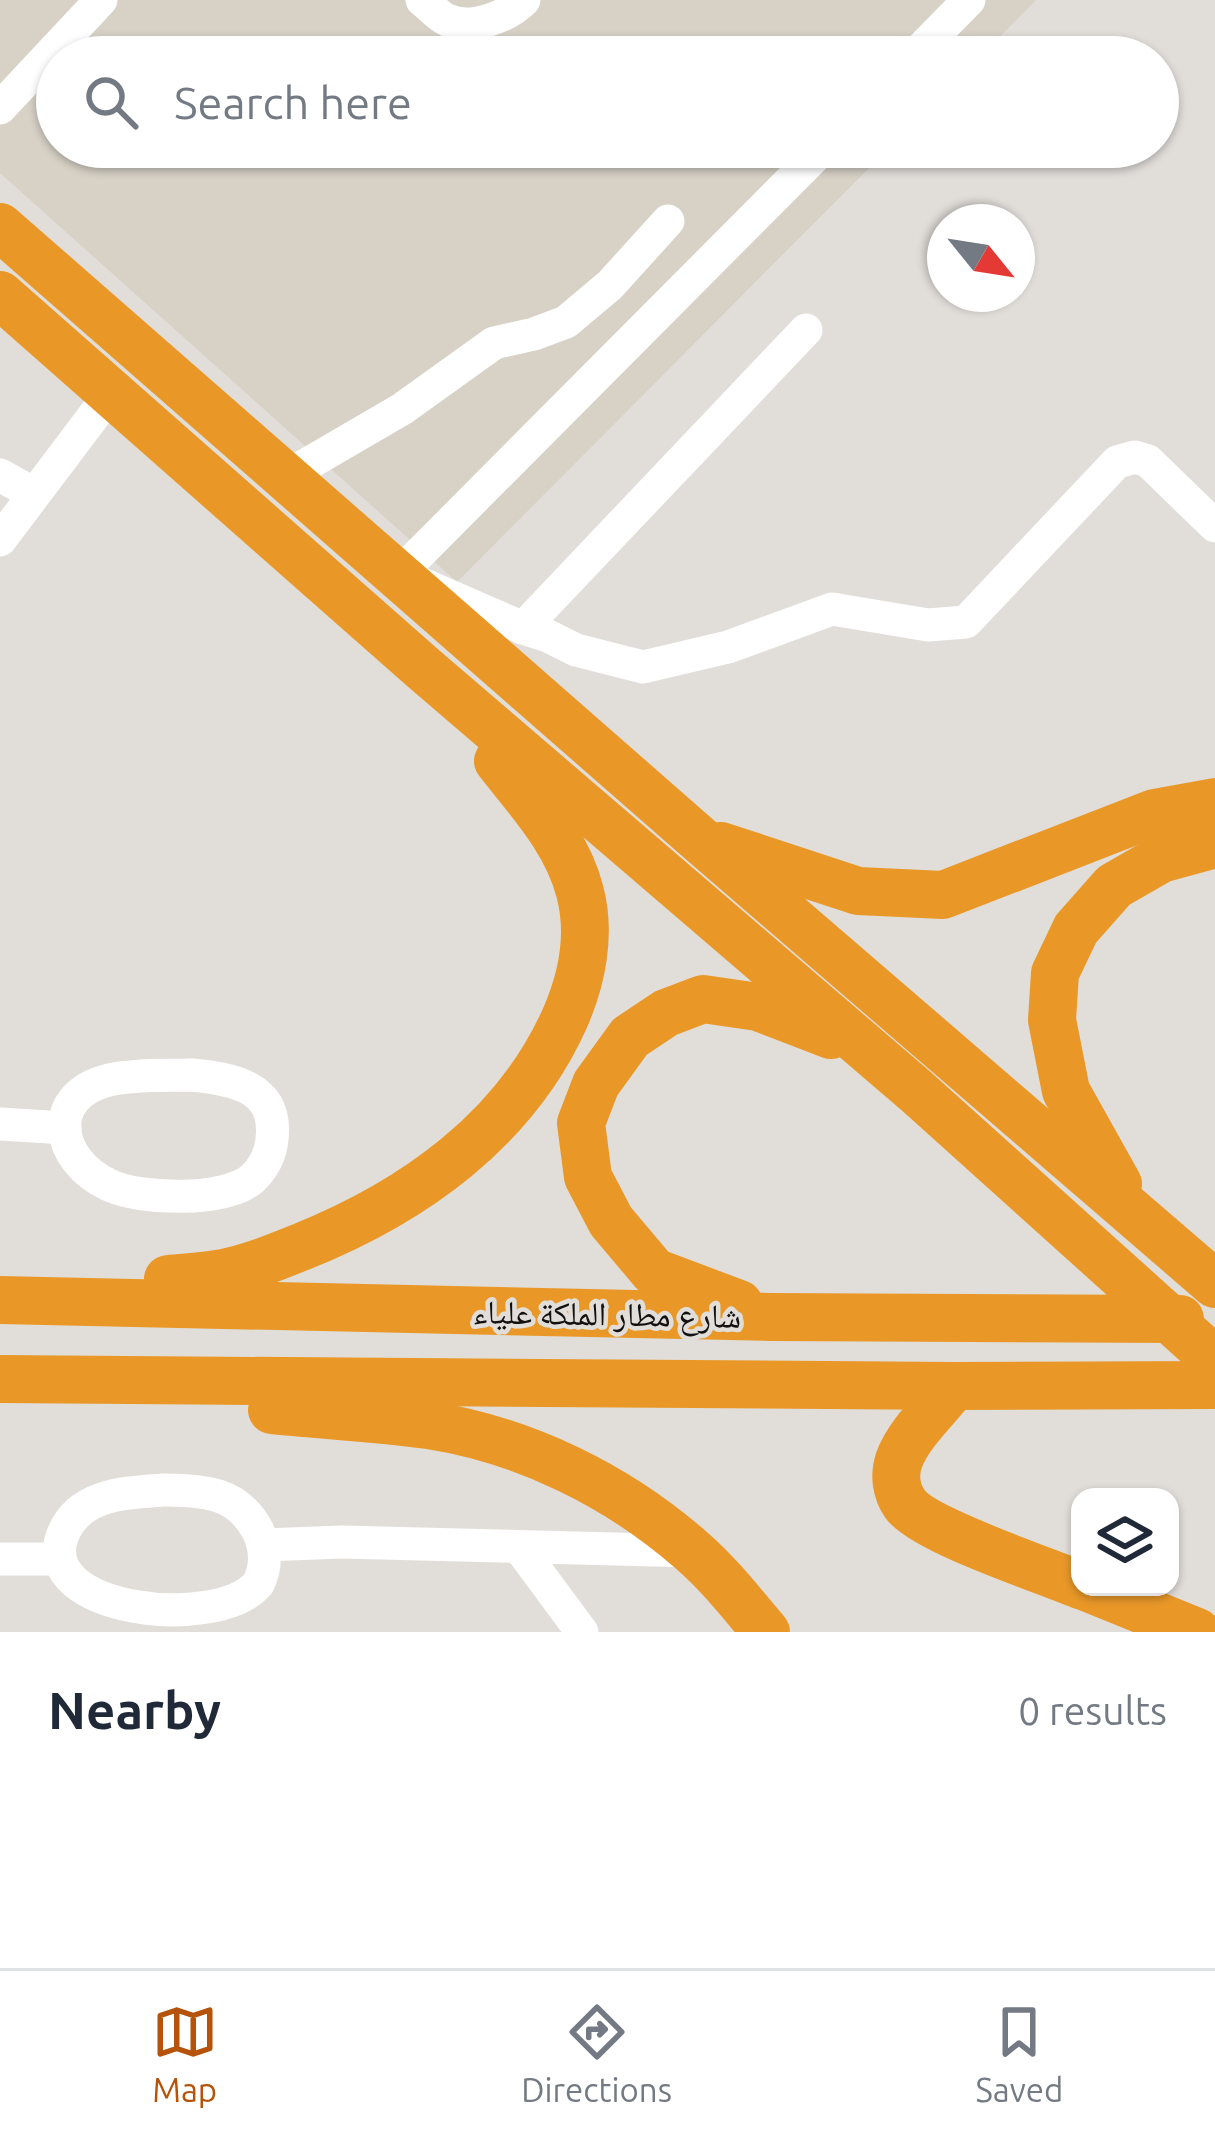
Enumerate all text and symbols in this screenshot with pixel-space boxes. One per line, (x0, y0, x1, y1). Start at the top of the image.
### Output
search box (36, 36, 1179, 168)
icon: search (78, 69, 144, 135)
text: Search here (174, 77, 412, 128)
north arrow (927, 204, 1035, 312)
street label: شارع مطار الملكة علياء (472, 1292, 741, 1337)
map controls (1071, 1488, 1179, 1596)
button: layers (1071, 1488, 1179, 1596)
text: Nearby (48, 1681, 221, 1739)
text: 0 results (1018, 1689, 1167, 1732)
tab: Map (152, 1999, 218, 2108)
tab: Directions (521, 1999, 672, 2108)
tab: Saved (975, 1999, 1063, 2108)

